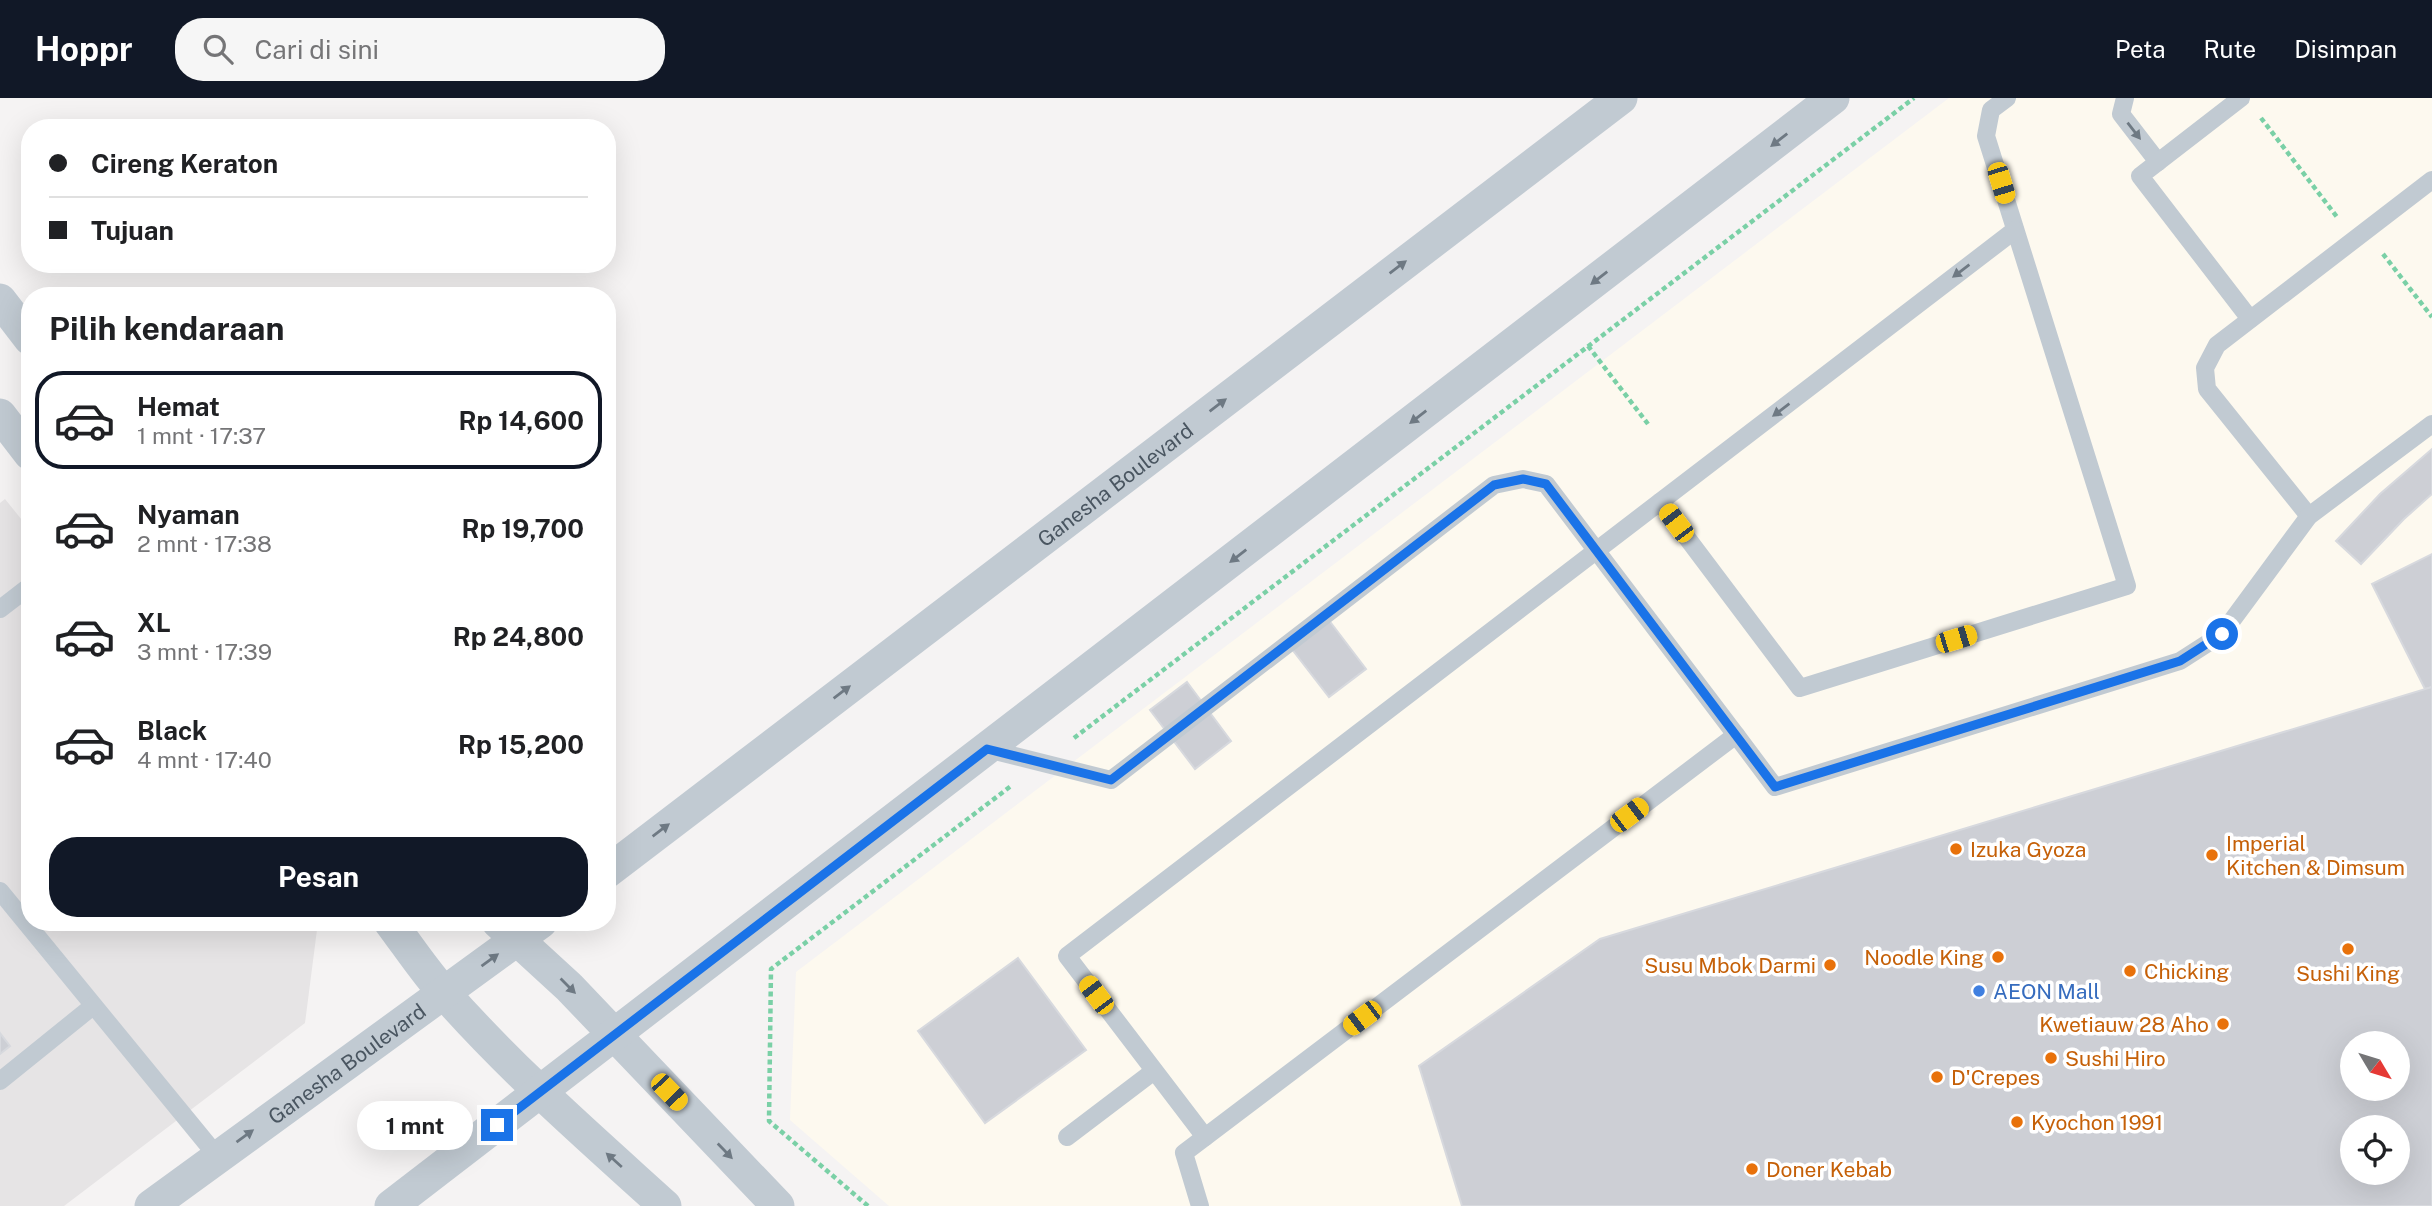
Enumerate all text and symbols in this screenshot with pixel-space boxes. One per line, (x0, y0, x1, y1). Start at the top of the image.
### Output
search box (175, 18, 665, 81)
text: Hoppr (35, 30, 133, 68)
icon: search (199, 30, 237, 68)
text: Cari di sini (255, 34, 379, 65)
text: Peta (2115, 35, 2166, 63)
text: Rute (2204, 35, 2256, 63)
text: Disimpan (2294, 35, 2397, 63)
one-way arrow (2127, 122, 2142, 140)
one-way arrow (1770, 132, 1788, 146)
text: Cireng Keraton (91, 148, 278, 179)
car (1985, 160, 2018, 206)
text: Tujuan (91, 215, 174, 246)
one-way arrow (1389, 260, 1407, 275)
one-way arrow (1952, 264, 1970, 278)
one-way arrow (1590, 271, 1608, 286)
text: Pilih kendaraan (49, 310, 284, 347)
icon: car (53, 389, 116, 452)
text: Hemat (137, 391, 220, 422)
one-way arrow (1208, 398, 1226, 413)
one-way arrow (1772, 402, 1790, 417)
text: Rp 14,600 (459, 405, 584, 436)
one-way arrow (1410, 410, 1428, 425)
street label: Ganesha Boulevard (1032, 417, 1198, 552)
text: 1 mnt · 17:37 (137, 422, 266, 449)
icon: car (53, 497, 116, 560)
text: Nyaman (137, 499, 240, 530)
car (1655, 500, 1698, 546)
text: Rp 19,700 (462, 513, 584, 544)
text: 2 mnt · 17:38 (137, 530, 272, 557)
one-way arrow (1229, 548, 1247, 562)
icon: car (53, 605, 116, 668)
text: XL (137, 607, 171, 638)
route start (2206, 618, 2238, 650)
text: Rp 24,800 (453, 621, 584, 652)
car (1933, 623, 1980, 655)
text: 3 mnt · 17:39 (137, 638, 272, 665)
one-way arrow (833, 685, 851, 700)
icon: car (53, 713, 116, 776)
text: Black (137, 715, 207, 746)
text: Rp 15,200 (458, 729, 584, 760)
text: 4 mnt · 17:40 (137, 746, 272, 773)
car (1606, 794, 1653, 836)
one-way arrow (652, 823, 670, 838)
place label: Imperial Kitchen & Dimsum (2226, 831, 2405, 880)
button: Pesan (49, 837, 588, 917)
place label: Izuka Gyoza (1970, 837, 2086, 862)
marker: Izuka Gyoza (1948, 841, 1964, 857)
marker: Imperial Kitchen & Dimsum (2204, 847, 2220, 863)
marker: Sushi King (2340, 941, 2356, 957)
place label: Noodle King (1864, 945, 1984, 970)
marker: Noodle King (1990, 949, 2006, 965)
place label: Susu Mbok Darmi (1644, 953, 1816, 978)
one-way arrow (481, 954, 499, 968)
marker: Susu Mbok Darmi (1822, 957, 1838, 973)
place label: Chicking (2144, 959, 2229, 984)
place label: Sushi King (2296, 961, 2400, 986)
marker: Chicking (2122, 963, 2138, 979)
car (1075, 972, 1118, 1018)
one-way arrow (559, 978, 576, 994)
place label: AEON Mall (1993, 979, 2100, 1004)
marker: AEON Mall (1971, 983, 1987, 999)
car (1339, 997, 1386, 1039)
street label: Ganesha Boulevard (263, 998, 430, 1129)
place label: Kwetiauw 28 Aho (2039, 1012, 2209, 1037)
marker: Kwetiauw 28 Aho (2215, 1016, 2231, 1032)
north arrow (2340, 1031, 2410, 1101)
map controls (2340, 1031, 2410, 1185)
place label: Sushi Hiro (2065, 1046, 2166, 1071)
marker: Sushi Hiro (2043, 1050, 2059, 1066)
place label: D'Crepes (1951, 1065, 2040, 1090)
marker: D'Crepes (1929, 1069, 1945, 1085)
car (647, 1070, 692, 1114)
callout: 1 mnt (357, 1100, 472, 1150)
route end (481, 1109, 513, 1141)
place label: Kyochon 1991 (2031, 1110, 2163, 1135)
text: 1 mnt (386, 1112, 444, 1139)
marker: Kyochon 1991 (2009, 1114, 2025, 1130)
button: locate (2340, 1115, 2410, 1185)
one-way arrow (236, 1129, 254, 1143)
one-way arrow (717, 1142, 733, 1159)
one-way arrow (605, 1152, 623, 1168)
place label: Doner Kebab (1766, 1157, 1892, 1182)
marker: Doner Kebab (1744, 1161, 1760, 1177)

